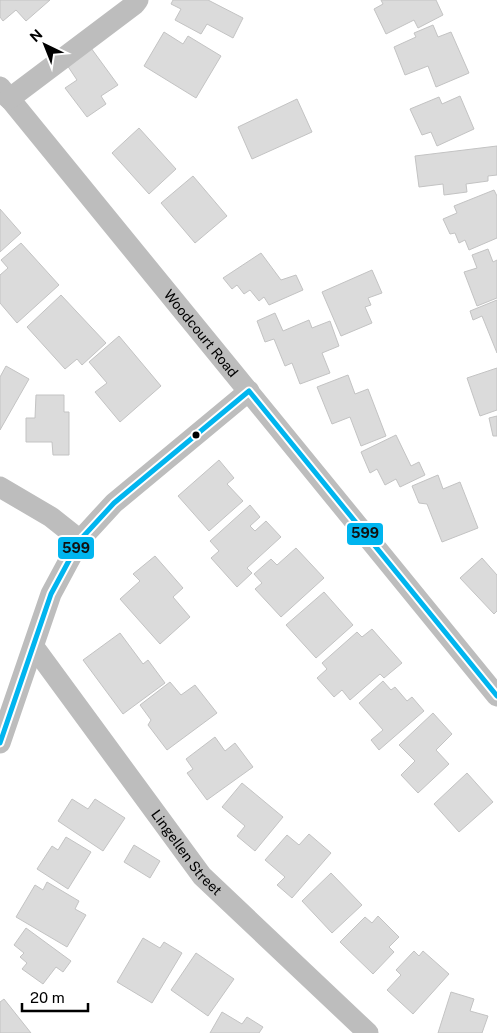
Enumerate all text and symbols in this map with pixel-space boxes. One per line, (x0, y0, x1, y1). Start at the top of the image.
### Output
north arrow (20, 20, 70, 70)
text: N (27, 26, 46, 45)
street label: Woodcourt Road (161, 286, 241, 380)
unlabelled marker (191, 430, 201, 440)
line badge: 599 (346, 522, 384, 546)
text: 599 (351, 525, 379, 541)
line badge: 599 (57, 536, 95, 560)
text: 599 (62, 540, 90, 556)
street label: Lingellen Street (148, 807, 225, 898)
scale bar (22, 980, 89, 1012)
text: 20 m (30, 989, 65, 1006)

